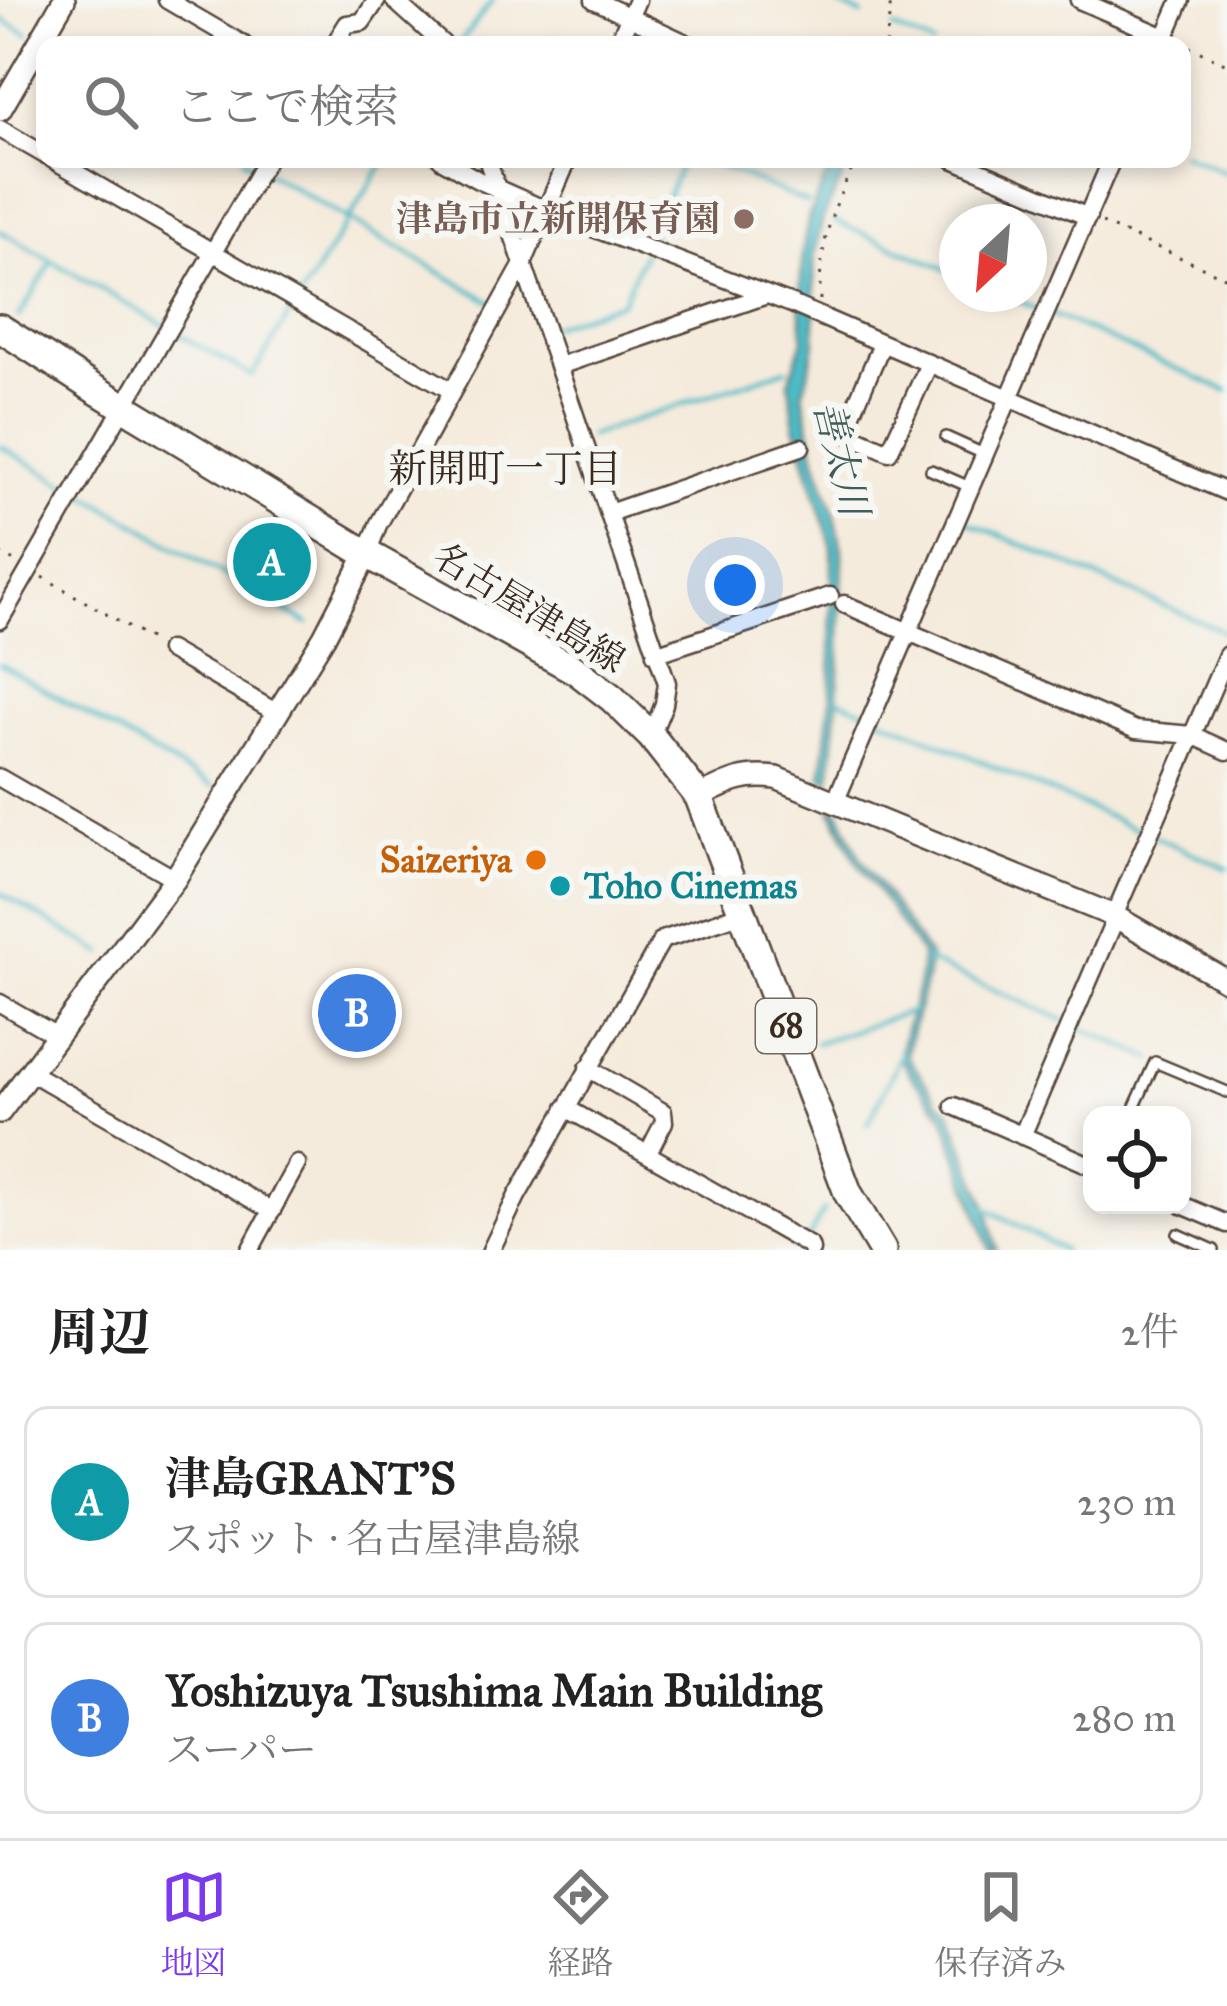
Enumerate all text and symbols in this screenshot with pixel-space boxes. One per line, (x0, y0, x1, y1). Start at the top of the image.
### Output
search box (36, 36, 1191, 168)
icon: search (78, 69, 144, 135)
text: ここで検索 (174, 79, 399, 134)
place label: 津島市立新開保育園 (396, 197, 720, 241)
north arrow (939, 204, 1047, 312)
marker: 津島市立新開保育園 (731, 206, 757, 232)
water label: 善太川 (804, 395, 879, 524)
district label: 新開町一丁目 (388, 445, 622, 493)
pin: A (233, 517, 311, 607)
street label: 名古屋津島線 (425, 534, 633, 682)
your location (705, 555, 765, 615)
place label: Saizeriya (380, 838, 513, 882)
marker: Saizeriya (523, 847, 549, 873)
place label: Toho Cinemas (584, 864, 797, 908)
marker: Toho Cinemas (547, 873, 573, 899)
pin: B (318, 968, 396, 1058)
road number: 68 (756, 999, 816, 1053)
map controls (1083, 1106, 1191, 1214)
button: locate (1083, 1106, 1191, 1214)
text: 周辺 (48, 1302, 150, 1364)
text: 2件 (1121, 1308, 1179, 1356)
text: 津島GRANT'S (165, 1451, 456, 1506)
text: A (77, 1478, 103, 1526)
text: 230 m (1077, 1478, 1176, 1526)
text: スポット · 名古屋津島線 (165, 1515, 580, 1563)
text: Yoshizuya Tsushima Main Building (165, 1663, 822, 1718)
text: B (77, 1694, 103, 1742)
text: 280 m (1072, 1694, 1176, 1742)
text: スーパー (165, 1726, 317, 1774)
tab: 地図 (161, 1864, 227, 1983)
tab: 経路 (548, 1864, 614, 1983)
tab: 保存済み (935, 1864, 1067, 1983)

